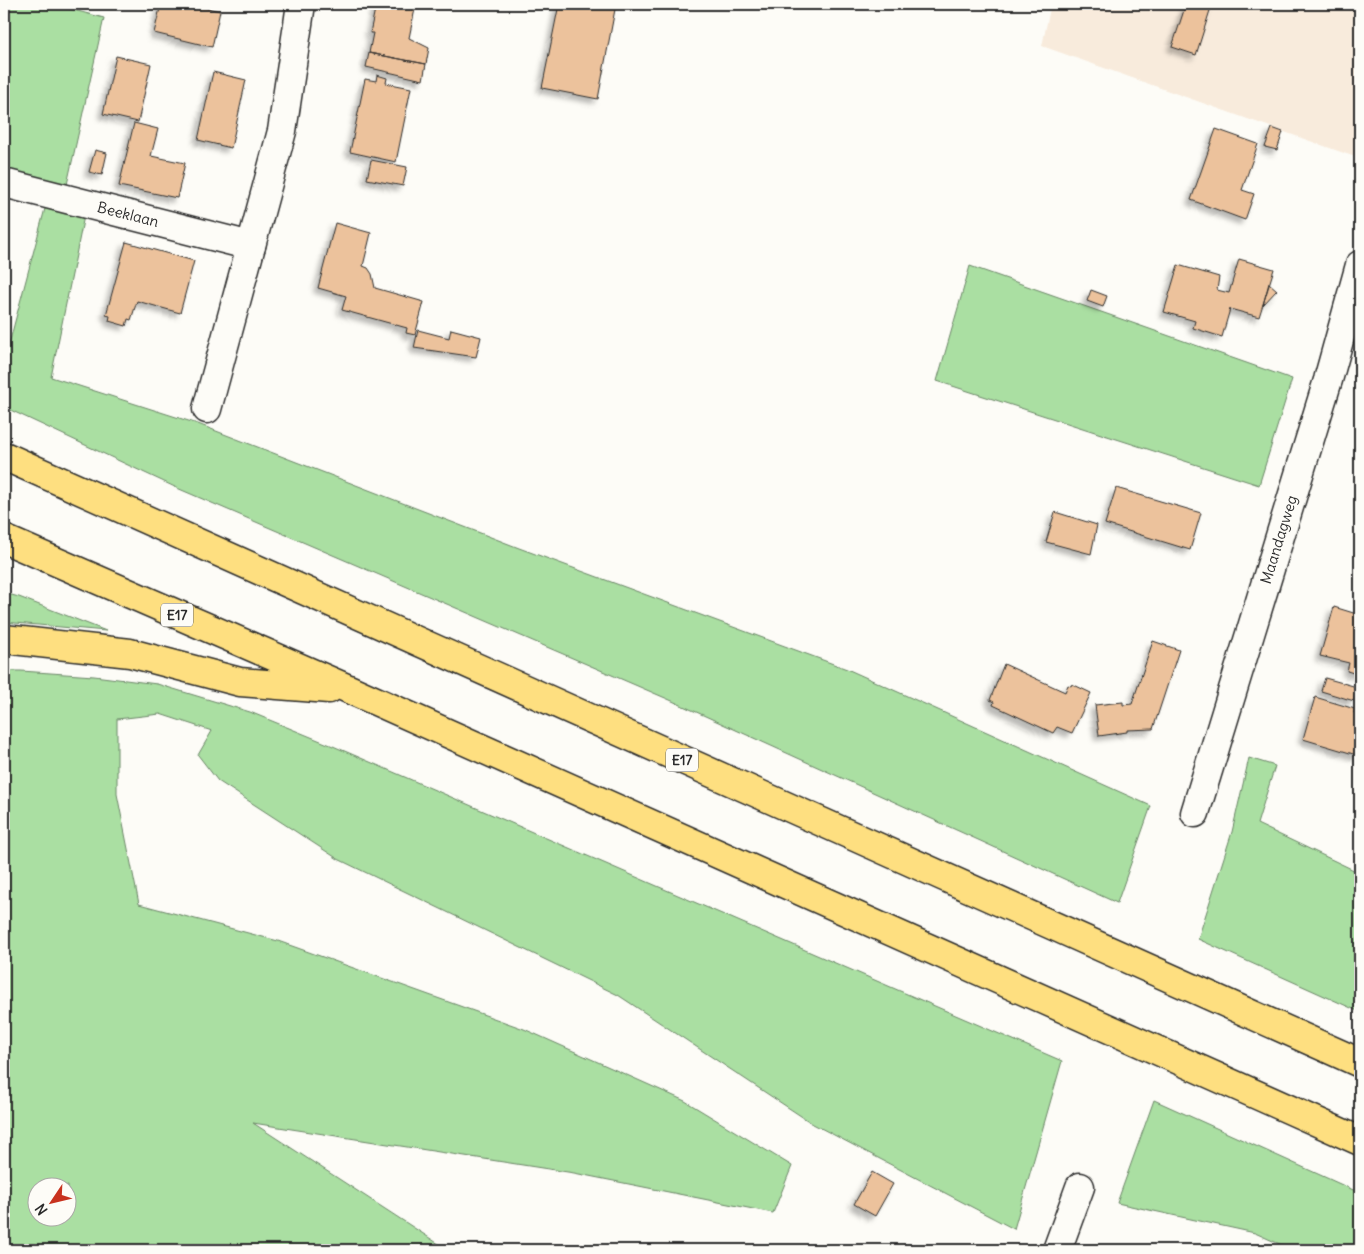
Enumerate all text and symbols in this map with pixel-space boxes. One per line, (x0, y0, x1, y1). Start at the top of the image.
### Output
street label: Beeklaan (95, 197, 161, 231)
street label: Maandagweg (1256, 493, 1301, 586)
road number: E17 (161, 604, 193, 626)
road number: E17 (666, 748, 698, 772)
north arrow (28, 1176, 78, 1226)
text: N (31, 1200, 52, 1219)

